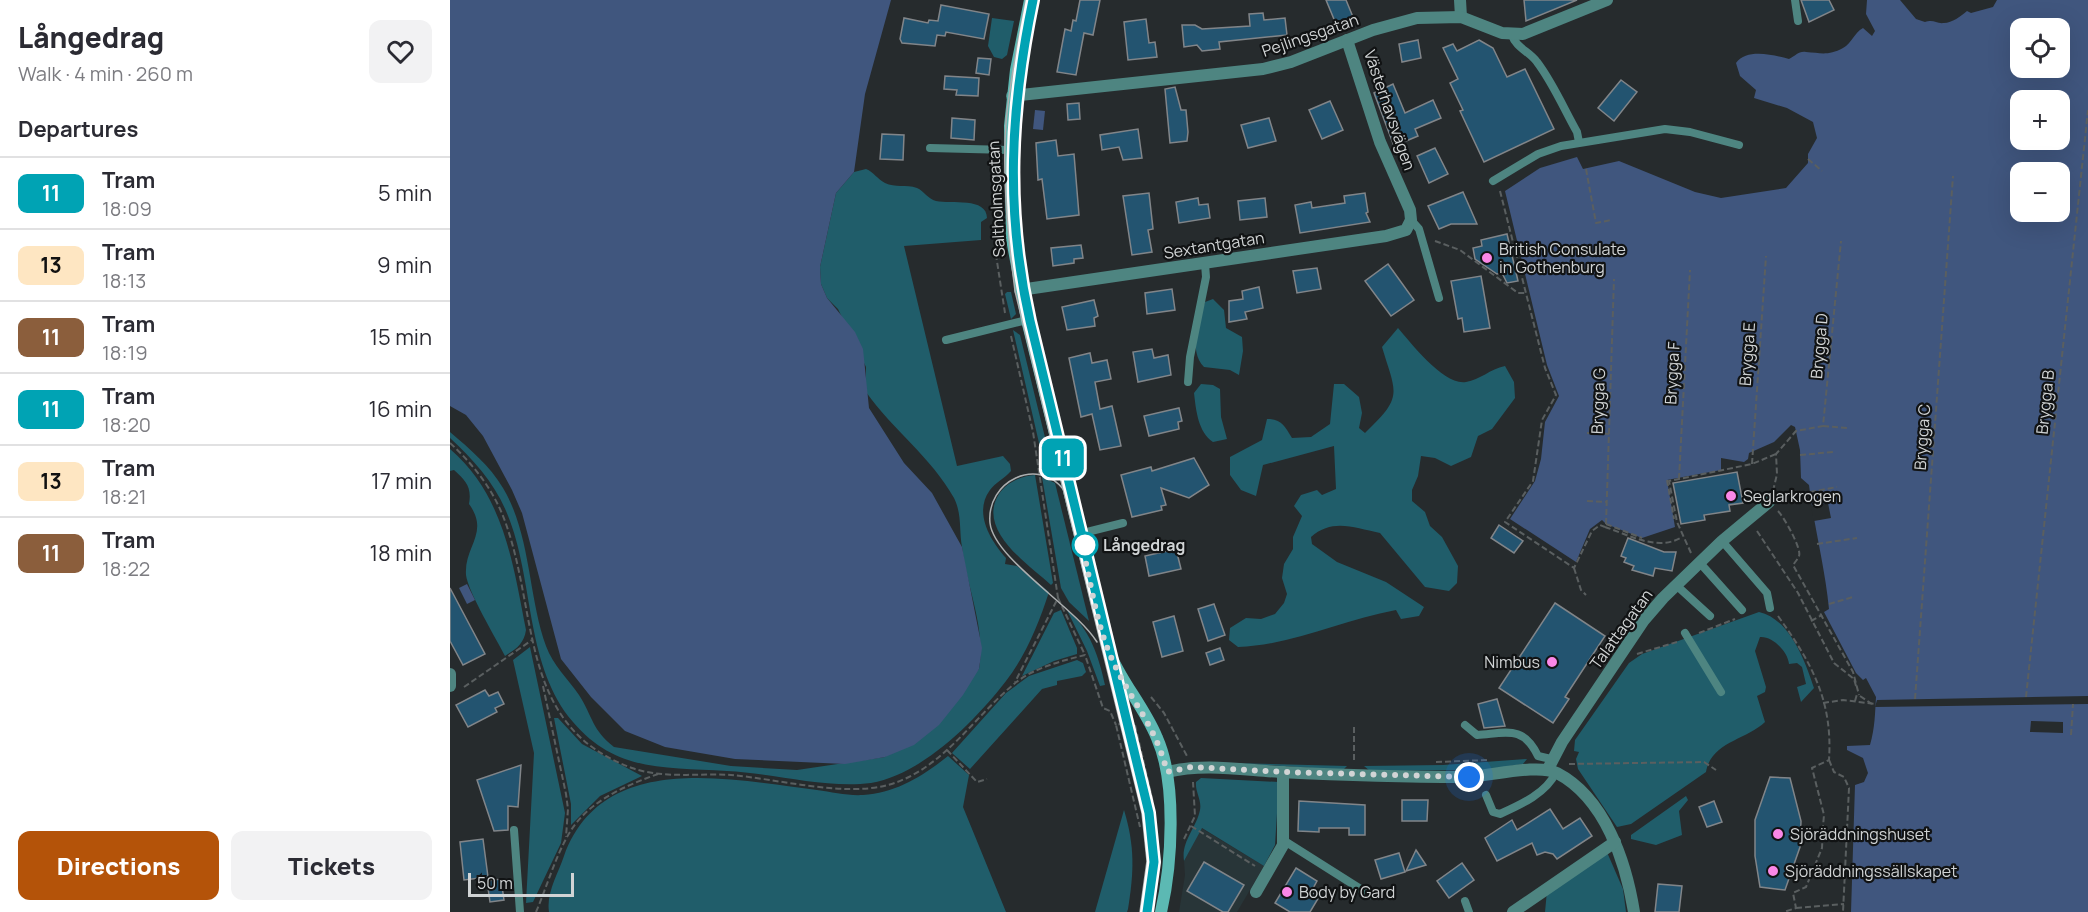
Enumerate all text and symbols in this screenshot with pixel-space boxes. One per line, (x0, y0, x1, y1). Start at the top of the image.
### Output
street label: Pejlingsgatan (1259, 8, 1361, 62)
text: Långedrag (18, 18, 164, 56)
map controls (2010, 18, 2070, 222)
button: locate (2010, 18, 2070, 78)
button: heart (369, 20, 432, 83)
street label: Västerhavsvägen (1359, 47, 1421, 173)
text: Walk · 4 min · 260 m (18, 60, 193, 87)
button: + (2010, 90, 2070, 150)
text: Departures (18, 114, 138, 144)
street label: Saltholmsgatan (982, 140, 1010, 258)
button: − (2010, 162, 2070, 222)
text: Tram (102, 165, 155, 195)
text: 5 min (378, 178, 432, 208)
text: 11 (42, 179, 60, 207)
text: 18:09 (102, 195, 152, 222)
street label: Sextantgatan (1162, 226, 1266, 264)
text: Tram (102, 237, 155, 267)
place label: British Consulate in Gothenburg (1499, 238, 1626, 278)
text: 9 min (377, 250, 432, 280)
text: 13 (40, 251, 62, 279)
marker: British Consulate in Gothenburg (1480, 251, 1494, 265)
text: 18:13 (102, 267, 146, 294)
text: Tram (102, 309, 155, 339)
street label: Brygga D (1805, 312, 1833, 380)
street label: Brygga E (1734, 321, 1760, 387)
text: 15 min (369, 322, 432, 352)
text: 11 (42, 323, 60, 351)
text: 18:19 (102, 339, 148, 366)
street label: Brygga F (1659, 341, 1685, 405)
street label: Brygga G (1586, 368, 1610, 434)
street label: Brygga B (2031, 369, 2059, 435)
text: Tram (102, 381, 155, 411)
text: 16 min (369, 394, 432, 424)
text: 11 (42, 395, 60, 423)
street label: Brygga C (1909, 403, 1935, 471)
text: 18:20 (102, 411, 151, 438)
line badge: 11 (1036, 438, 1090, 478)
text: 11 (1054, 444, 1072, 472)
text: Tram (102, 453, 155, 483)
text: 17 min (371, 466, 432, 496)
text: 13 (40, 467, 62, 495)
text: 18:21 (102, 483, 147, 510)
place label: Seglarkrogen (1743, 485, 1841, 507)
marker: Seglarkrogen (1724, 489, 1738, 503)
text: Tram (102, 525, 155, 555)
marker: Långedrag (1072, 532, 1098, 558)
place label: Långedrag (1103, 534, 1185, 556)
text: 18 min (369, 538, 432, 568)
text: 11 (42, 539, 60, 567)
text: 18:22 (102, 555, 150, 582)
street label: Talattagatan (1585, 585, 1657, 673)
place label: Nimbus (1484, 651, 1540, 673)
marker: Nimbus (1545, 655, 1559, 669)
your location (1454, 762, 1484, 792)
place label: Sjöräddningshuset (1790, 823, 1930, 845)
marker: Sjöräddningshuset (1771, 827, 1785, 841)
button: Directions (18, 831, 219, 900)
button: Tickets (231, 831, 432, 900)
place label: Sjöräddningssällskapet (1785, 860, 1957, 882)
marker: Sjöräddningssällskapet (1766, 864, 1780, 878)
scale bar (468, 870, 574, 898)
text: 50 m (477, 872, 513, 894)
place label: Body by Gard (1299, 881, 1395, 903)
marker: Body by Gard (1280, 885, 1294, 899)

